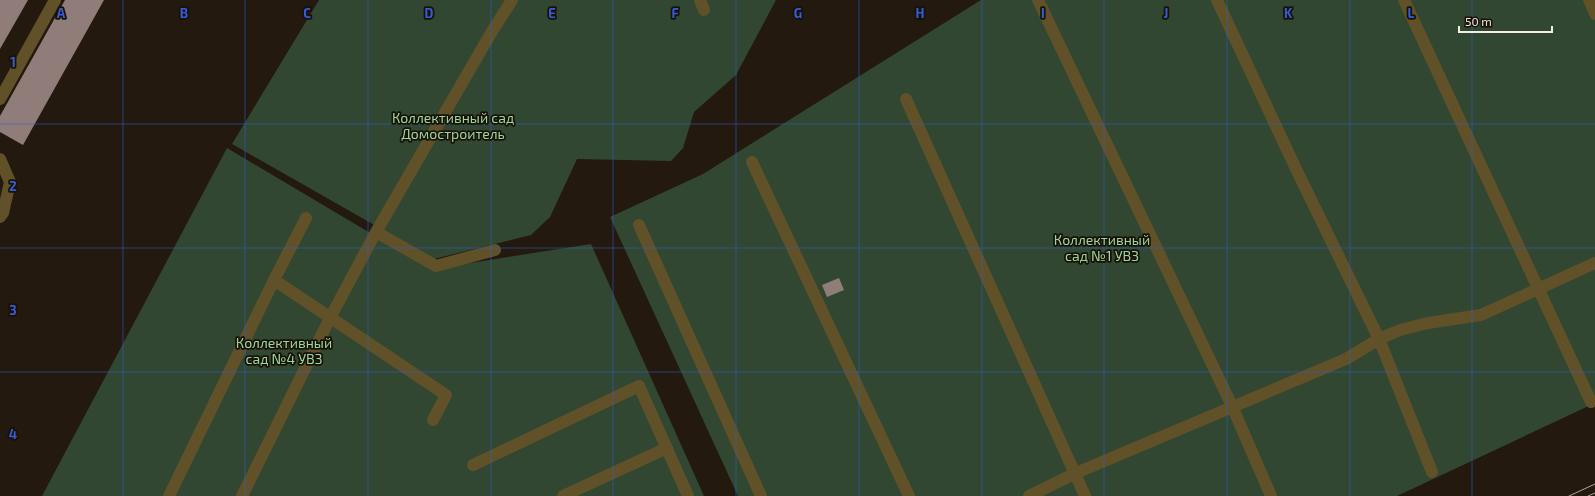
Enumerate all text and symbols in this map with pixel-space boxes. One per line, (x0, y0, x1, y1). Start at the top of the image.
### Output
text: A (57, 5, 66, 21)
text: B (180, 5, 188, 21)
text: C (303, 5, 311, 21)
text: D (425, 5, 434, 21)
text: E (548, 5, 556, 21)
text: F (671, 5, 679, 21)
text: G (794, 5, 802, 21)
text: H (916, 5, 925, 21)
text: I (1041, 5, 1045, 21)
text: J (1164, 5, 1168, 21)
text: K (1284, 5, 1293, 21)
text: L (1408, 5, 1415, 21)
scale bar (1459, 8, 1552, 34)
text: 50 m (1465, 14, 1492, 28)
text: 1 (10, 54, 16, 70)
park label: Коллективный сад Домостроитель (392, 109, 514, 142)
text: 2 (9, 178, 17, 194)
park label: Коллективный сад №1 УВЗ (1054, 231, 1150, 264)
text: 3 (9, 302, 17, 318)
park label: Коллективный сад №4 УВЗ (236, 334, 332, 367)
text: 4 (9, 426, 17, 442)

